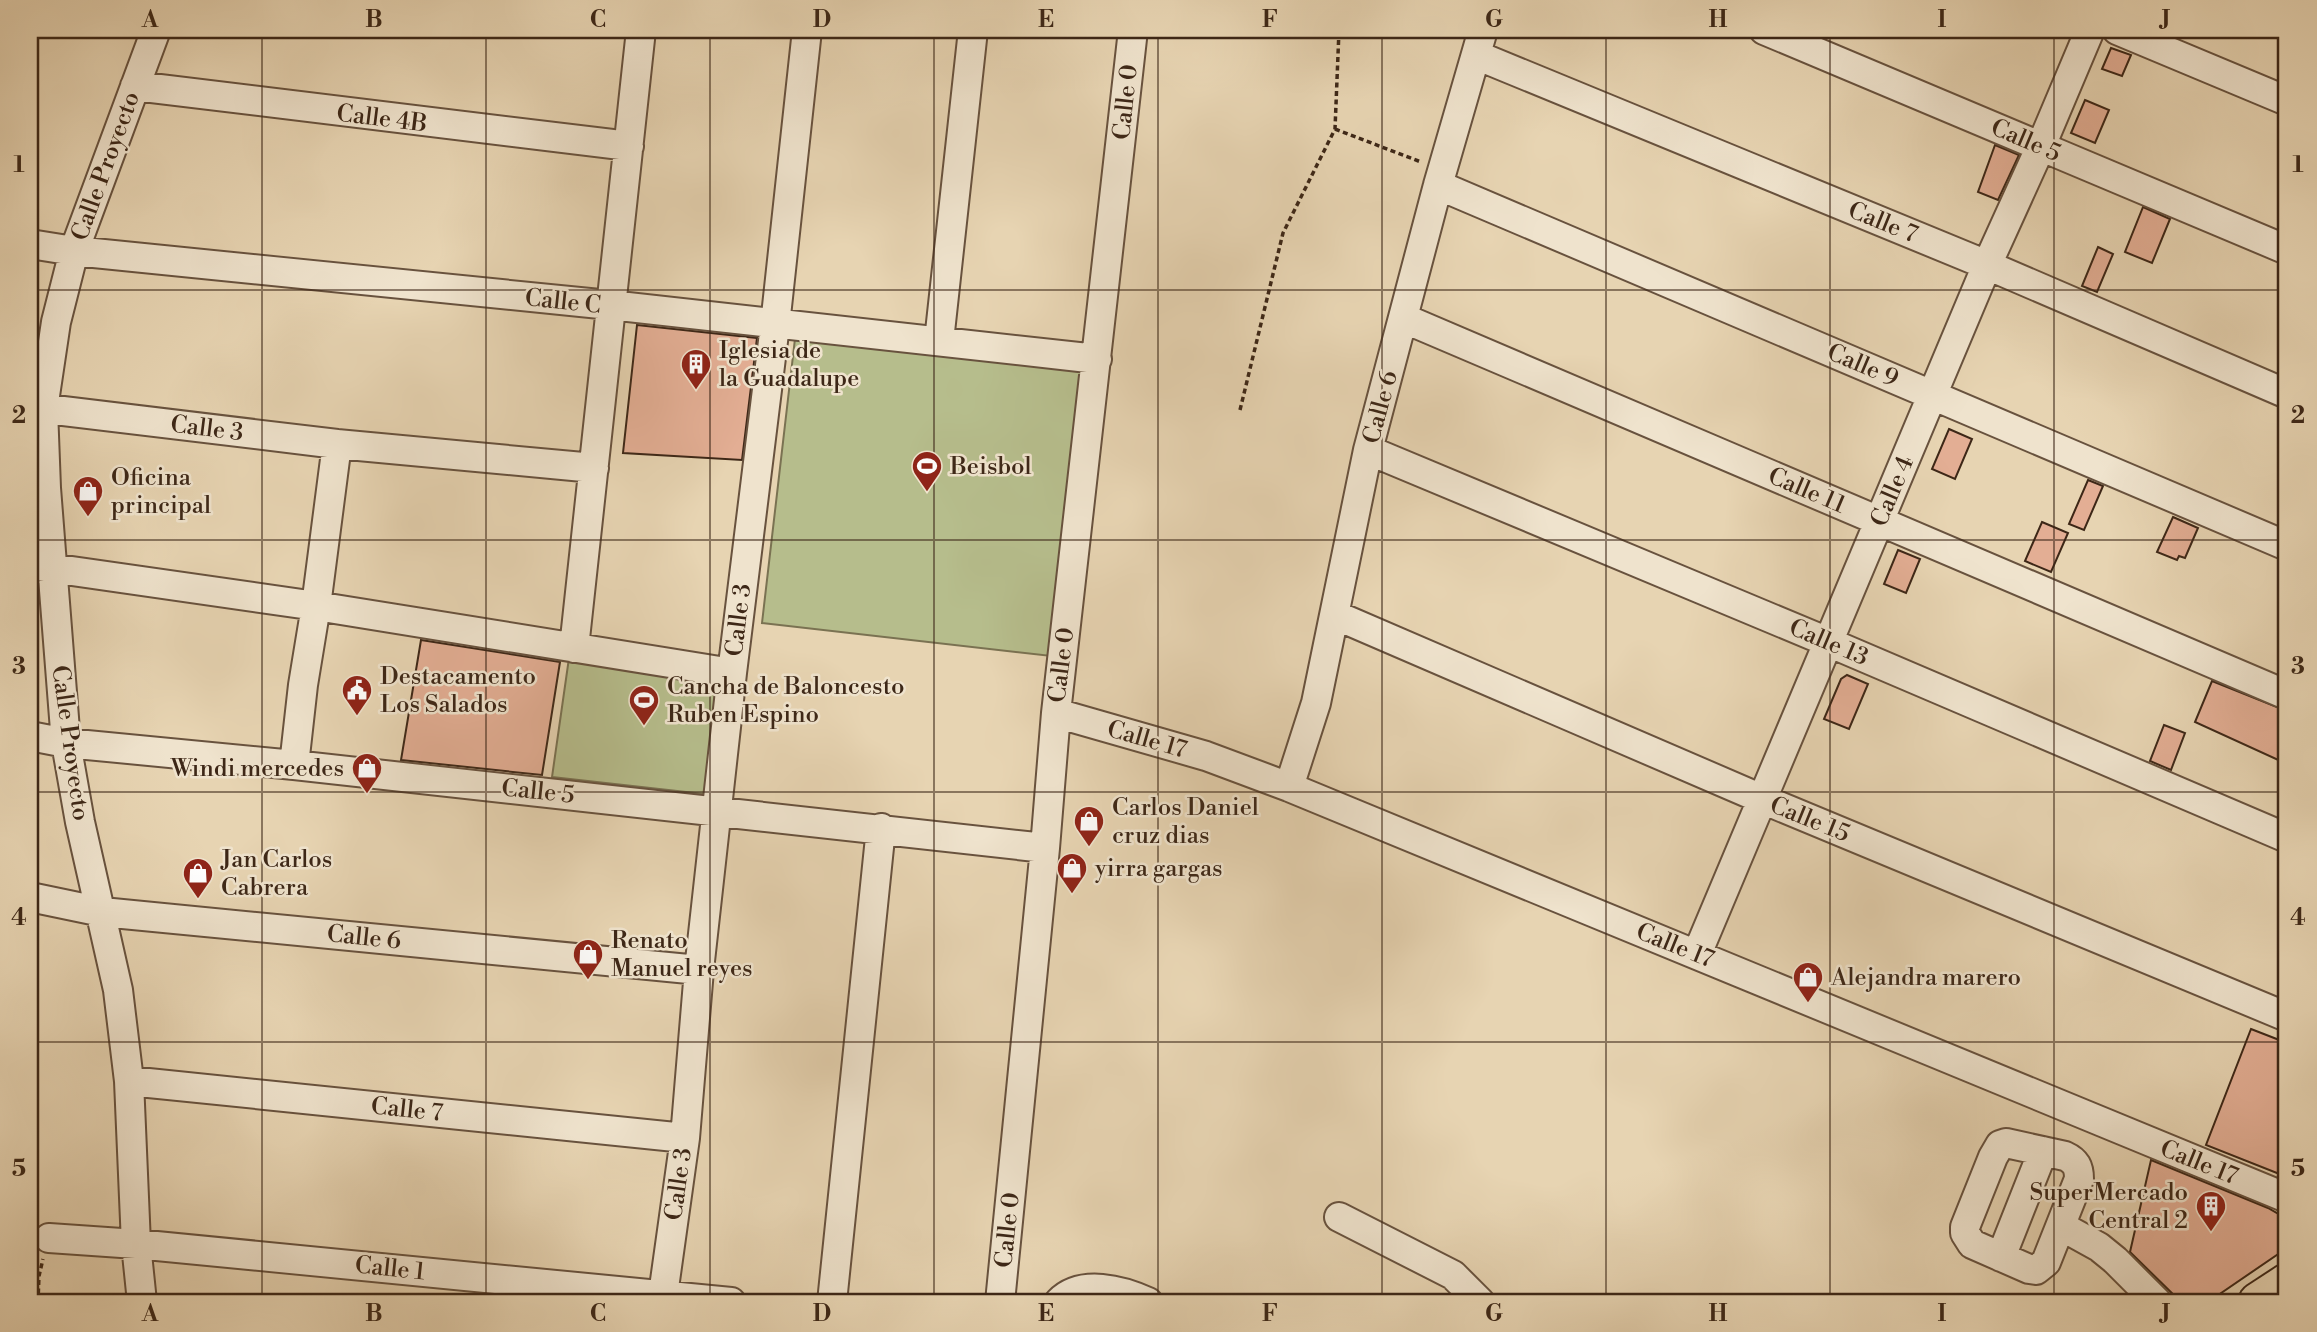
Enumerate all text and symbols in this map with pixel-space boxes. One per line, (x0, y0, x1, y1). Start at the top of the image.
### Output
text: A (141, 6, 159, 34)
text: B (365, 6, 383, 34)
text: C (590, 6, 606, 34)
text: D (813, 6, 831, 34)
text: E (1038, 6, 1054, 34)
text: F (1262, 6, 1278, 34)
text: G (1485, 6, 1503, 34)
text: H (1709, 6, 1728, 34)
text: I (1938, 6, 1947, 34)
text: J (2159, 6, 2171, 34)
street label: Calle 0 (1107, 63, 1145, 141)
street label: Calle Proyecto (65, 88, 147, 245)
street label: Calle 4B (335, 99, 429, 139)
street label: Calle 5 (1986, 113, 2065, 169)
text: 1 (13, 151, 25, 179)
text: 1 (2292, 151, 2304, 179)
street label: Calle 7 (1844, 196, 1922, 250)
street label: Calle C (523, 283, 602, 321)
place label: Iglesia de la Guadalupe (719, 336, 859, 394)
street label: Calle 9 (1822, 338, 1903, 394)
building icon: Iglesia de la Guadalupe (679, 347, 713, 391)
street label: Calle 6 (1357, 367, 1405, 447)
text: 2 (12, 402, 26, 430)
text: 2 (2291, 402, 2305, 430)
street label: Calle 3 (169, 410, 245, 448)
sports icon: Beisbol (910, 449, 944, 493)
street label: Calle 4 (1865, 451, 1921, 531)
place label: Beisbol (949, 452, 1032, 482)
street label: Calle 11 (1763, 461, 1851, 521)
place label: Oficina principal (111, 463, 211, 521)
shop icon: Oficina principal (71, 474, 105, 518)
street label: Calle 3 (720, 582, 758, 658)
street label: Calle 13 (1784, 613, 1873, 673)
street label: Calle 0 (1042, 626, 1082, 705)
text: 3 (12, 653, 26, 681)
text: 3 (2291, 653, 2305, 681)
place label: Destacamento Los Salados (380, 662, 536, 720)
street label: Calle Proyecto (44, 664, 96, 823)
place label: Cancha de Baloncesto Ruben Espino (667, 672, 905, 730)
public building icon: Destacamento Los Salados (340, 673, 374, 717)
sports icon: Cancha de Baloncesto Ruben Espino (627, 683, 661, 727)
street label: Calle 17 (1104, 714, 1190, 766)
shop icon: Windi mercedes (350, 751, 384, 795)
place label: Windi mercedes (170, 754, 344, 784)
street label: Calle 5 (500, 773, 576, 811)
street label: Calle 15 (1765, 790, 1854, 849)
place label: Carlos Daniel cruz dias (1112, 793, 1259, 851)
shop icon: Carlos Daniel cruz dias (1072, 804, 1106, 848)
place label: Jan Carlos Cabrera (220, 845, 332, 903)
shop icon: yirra gargas (1055, 851, 1089, 895)
place label: yirra gargas (1094, 854, 1223, 884)
shop icon: Jan Carlos Cabrera (181, 856, 215, 900)
text: 4 (11, 904, 27, 932)
text: 4 (2290, 904, 2306, 932)
street label: Calle 17 (1631, 917, 1718, 975)
street label: Calle 6 (325, 919, 402, 957)
place label: Renato Manuel reyes (611, 926, 753, 984)
shop icon: Renato Manuel reyes (571, 937, 605, 981)
shop icon: Alejandra marero (1791, 960, 1825, 1004)
place label: Alejandra marero (1830, 963, 2021, 993)
street label: Calle 7 (370, 1091, 444, 1129)
street label: Calle 17 (2155, 1134, 2242, 1192)
street label: Calle 3 (659, 1146, 699, 1222)
text: 5 (12, 1155, 26, 1183)
text: 5 (2291, 1155, 2305, 1183)
place label: SuperMercado Central 2 (2029, 1178, 2188, 1236)
building icon: SuperMercado Central 2 (2194, 1189, 2228, 1233)
street label: Calle 0 (989, 1191, 1027, 1269)
street label: Calle 1 (353, 1250, 427, 1288)
text: A (141, 1300, 159, 1328)
text: B (365, 1300, 383, 1328)
text: C (590, 1300, 606, 1328)
text: D (813, 1300, 831, 1328)
text: E (1038, 1300, 1054, 1328)
text: F (1262, 1300, 1278, 1328)
text: G (1485, 1300, 1503, 1328)
text: H (1709, 1300, 1728, 1328)
text: I (1938, 1300, 1947, 1328)
text: J (2159, 1300, 2171, 1328)

